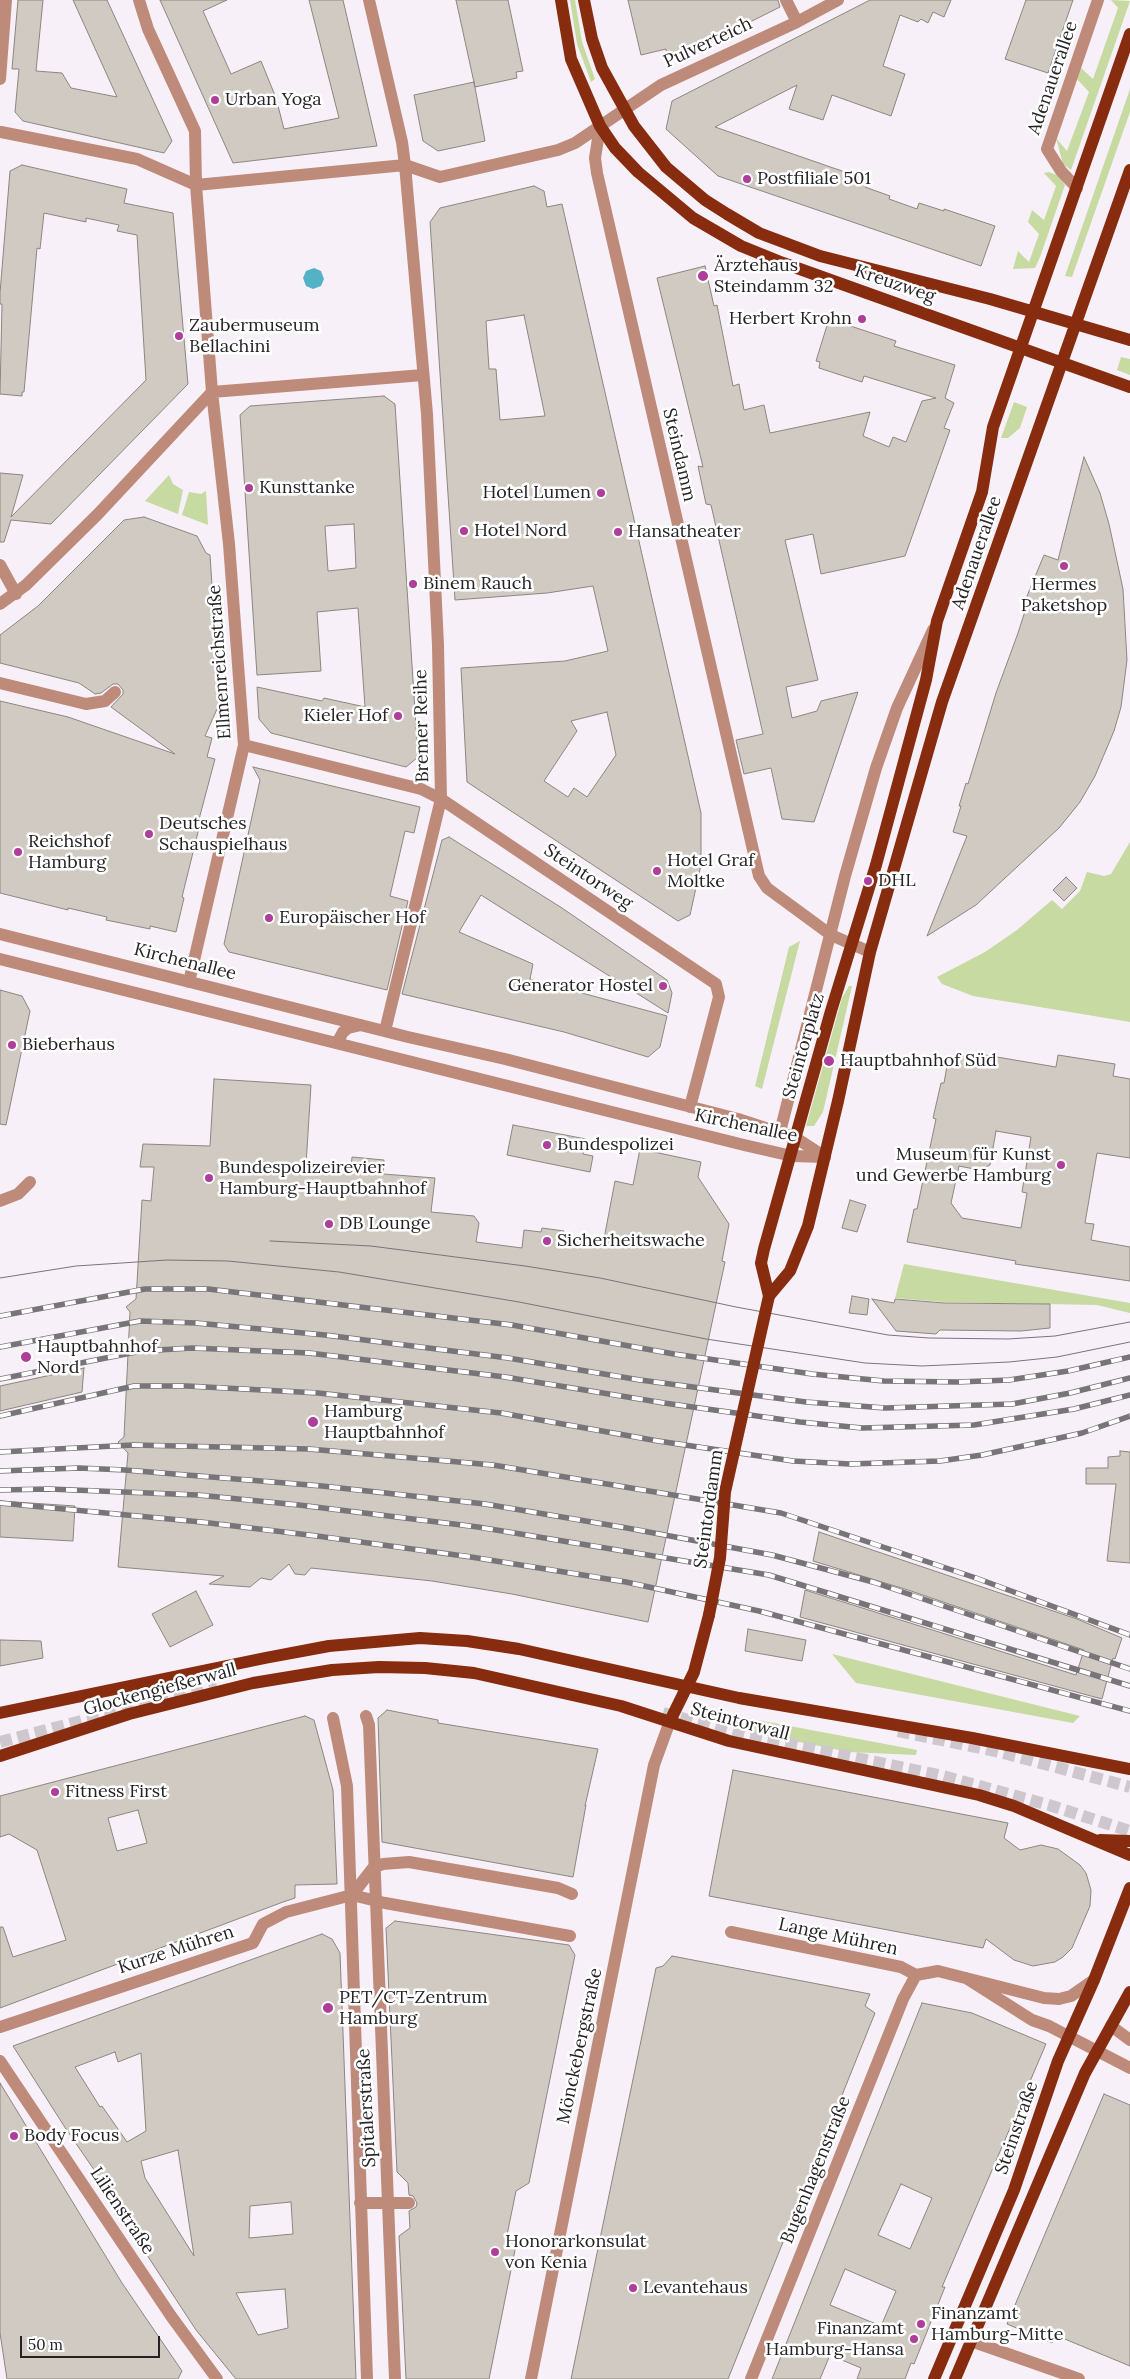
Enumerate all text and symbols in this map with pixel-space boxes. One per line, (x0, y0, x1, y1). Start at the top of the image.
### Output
street label: Pulverteich (660, 13, 756, 73)
street label: Adenauerallee (1023, 18, 1083, 138)
place label: Urban Yoga (225, 89, 322, 111)
marker: Urban Yoga (209, 94, 221, 106)
place label: Postfiliale 501 (757, 168, 871, 190)
marker: Postfiliale 501 (741, 173, 753, 185)
place label: Ärztehaus Steindamm 32 (714, 255, 834, 298)
street label: Kreuzweg (852, 260, 938, 308)
marker: Ärztehaus Steindamm 32 (696, 269, 710, 283)
place label: Herbert Krohn (729, 308, 852, 330)
marker: Herbert Krohn (856, 313, 868, 325)
place label: Zaubermuseum Bellachini (189, 315, 320, 358)
marker: Zaubermuseum Bellachini (173, 330, 185, 342)
street label: Steindamm (658, 406, 700, 504)
place label: Kunsttanke (259, 477, 355, 499)
marker: Kunsttanke (243, 482, 255, 494)
place label: Hotel Lumen (483, 482, 591, 504)
marker: Hotel Lumen (595, 487, 607, 499)
street label: Adenauerallee (947, 493, 1007, 613)
place label: Hotel Nord (474, 520, 567, 542)
place label: Hansatheater (628, 521, 741, 543)
marker: Hotel Nord (458, 525, 470, 537)
marker: Hansatheater (612, 526, 624, 538)
marker: Hermes Paketshop (1058, 560, 1070, 572)
place label: Binem Rauch (423, 573, 532, 595)
place label: Hermes Paketshop (1021, 574, 1107, 616)
marker: Binem Rauch (407, 578, 419, 590)
street label: Ellmenreichstraße (204, 584, 236, 740)
street label: Bremer Reihe (410, 669, 434, 783)
place label: Kieler Hof (304, 705, 388, 727)
marker: Kieler Hof (392, 710, 404, 722)
place label: Deutsches Schauspielhaus (159, 813, 287, 856)
marker: Deutsches Schauspielhaus (143, 828, 155, 840)
place label: Reichshof Hamburg (28, 831, 110, 874)
street label: Steintorweg (540, 840, 636, 914)
marker: Reichshof Hamburg (12, 846, 24, 858)
place label: Hotel Graf Moltke (667, 850, 754, 892)
marker: Hotel Graf Moltke (651, 865, 663, 877)
place label: DHL (878, 870, 916, 892)
marker: DHL (862, 875, 874, 887)
place label: Europäischer Hof (279, 907, 425, 929)
marker: Europäischer Hof (263, 912, 275, 924)
street label: Kirchenallee (132, 939, 238, 985)
place label: Generator Hostel (508, 975, 653, 997)
marker: Generator Hostel (657, 980, 669, 992)
street label: Steintorplatz (779, 991, 829, 1101)
place label: Bieberhaus (22, 1034, 115, 1056)
marker: Bieberhaus (6, 1039, 18, 1051)
place label: Hauptbahnhof Süd (840, 1050, 997, 1072)
marker: Hauptbahnhof Süd (822, 1054, 836, 1068)
street label: Kirchenallee (693, 1105, 799, 1147)
place label: Bundespolizei (557, 1134, 674, 1156)
marker: Bundespolizei (541, 1139, 553, 1151)
place label: Museum für Kunst und Gewerbe Hamburg (856, 1144, 1051, 1186)
place label: Bundespolizeirevier Hamburg-Hauptbahnhof (219, 1157, 426, 1200)
marker: Museum für Kunst und Gewerbe Hamburg (1055, 1159, 1067, 1171)
marker: Bundespolizeirevier Hamburg-Hauptbahnhof (203, 1172, 215, 1184)
place label: DB Lounge (339, 1213, 430, 1235)
marker: DB Lounge (323, 1218, 335, 1230)
place label: Sicherheitswache (557, 1230, 705, 1252)
marker: Sicherheitswache (541, 1235, 553, 1247)
place label: Hauptbahnhof Nord (37, 1336, 157, 1378)
marker: Hauptbahnhof Nord (19, 1350, 33, 1364)
place label: Hamburg Hauptbahnhof (324, 1401, 444, 1444)
marker: Hamburg Hauptbahnhof (306, 1415, 320, 1429)
street label: Steintordamm (690, 1448, 728, 1570)
street label: Glockengießerwall (81, 1659, 239, 1721)
street label: Steintorwall (688, 1698, 792, 1746)
place label: Fitness First (65, 1781, 167, 1803)
marker: Fitness First (49, 1786, 61, 1798)
street label: Lange Mühren (776, 1914, 900, 1960)
street label: Kurze Mühren (115, 1921, 237, 1979)
street label: Mönckebergstraße (553, 1966, 607, 2126)
place label: PET/CT-Zentrum Hamburg (339, 1987, 488, 2030)
marker: PET/CT-Zentrum Hamburg (321, 2001, 335, 2015)
street label: Spitalerstraße (353, 2048, 381, 2168)
street label: Steinstraße (991, 2079, 1043, 2177)
street label: Bugenhagenstraße (777, 2093, 855, 2247)
place label: Body Focus (24, 2125, 119, 2147)
marker: Body Focus (8, 2130, 20, 2142)
street label: Lilienstraße (85, 2163, 159, 2259)
place label: Honorarkonsulat von Kenia (505, 2231, 646, 2274)
marker: Honorarkonsulat von Kenia (489, 2246, 501, 2258)
place label: Levantehaus (643, 2277, 748, 2299)
marker: Levantehaus (627, 2282, 639, 2294)
place label: Finanzamt Hamburg-Mitte (931, 2303, 1063, 2346)
place label: Finanzamt Hamburg-Hansa (766, 2318, 904, 2360)
marker: Finanzamt Hamburg-Mitte (915, 2318, 927, 2330)
scale bar (22, 2326, 162, 2358)
marker: Finanzamt Hamburg-Hansa (908, 2333, 920, 2345)
text: 50 m (28, 2335, 63, 2354)

